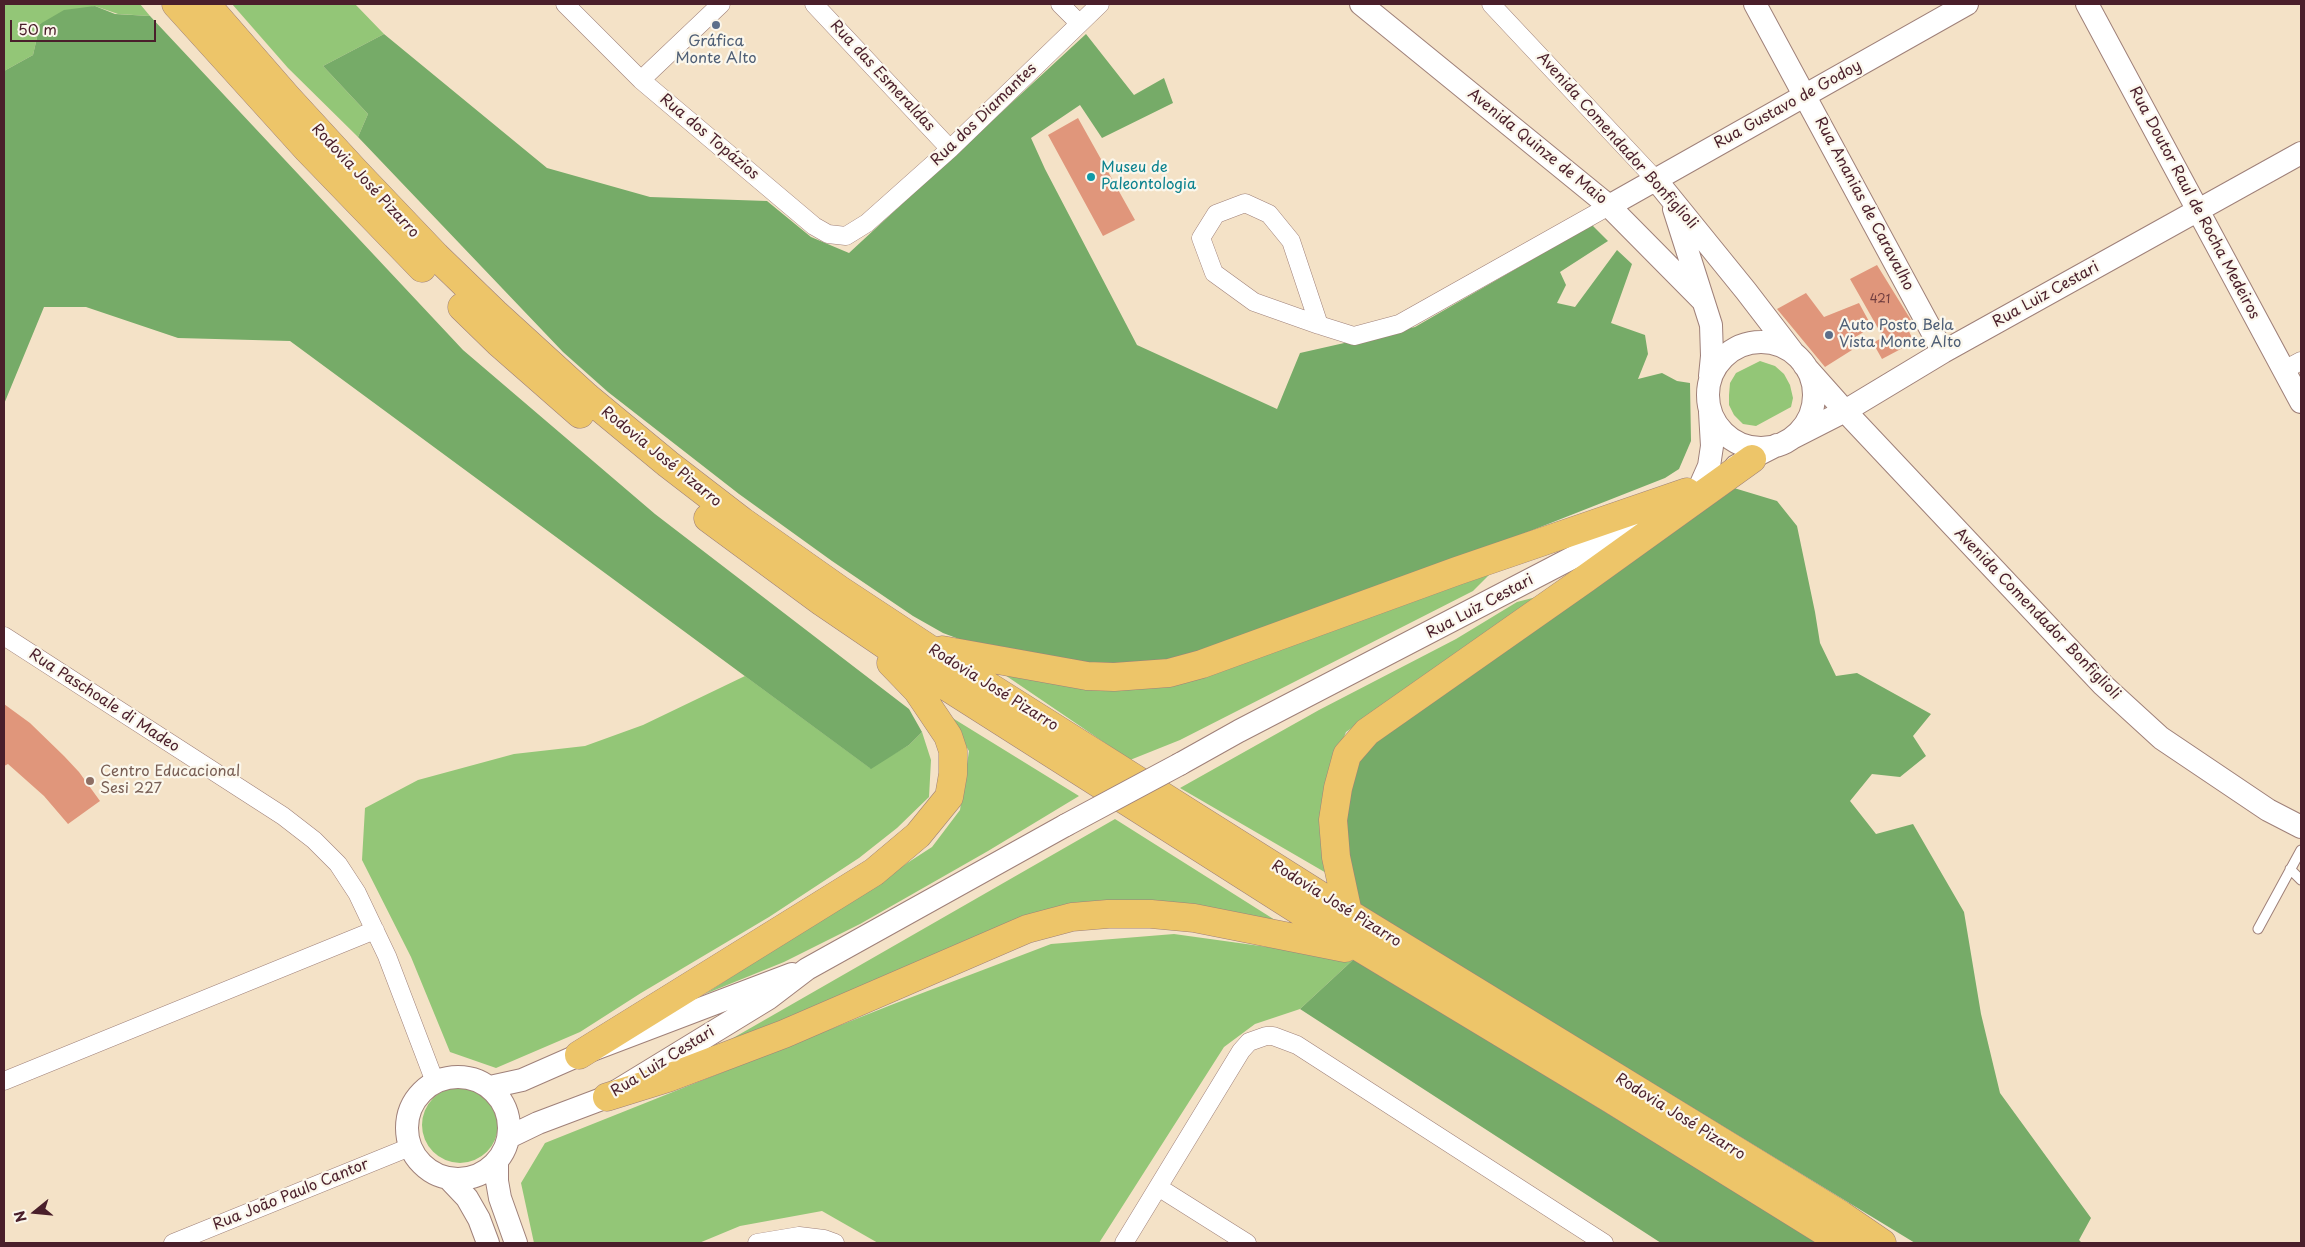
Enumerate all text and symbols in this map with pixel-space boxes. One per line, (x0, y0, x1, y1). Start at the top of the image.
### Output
scale bar (12, 10, 159, 42)
text: 50 m (18, 17, 57, 40)
street label: Rua das Esmeraldas (826, 17, 938, 135)
marker: Gráfica Monte Alto (710, 19, 722, 31)
place label: Gráfica Monte Alto (675, 33, 757, 68)
street label: Avenida Comendador Bonfiglioli (1533, 49, 1701, 233)
street label: Rua Gustavo de Godoy (1711, 57, 1865, 153)
street label: Rua dos Diamantes (927, 60, 1041, 170)
street label: Rua Doutor Raul de Rocha Medeiros (2125, 84, 2263, 322)
street label: Avenida Quinze de Maio (1464, 85, 1610, 209)
street label: Rua dos Topázios (656, 90, 762, 184)
street label: Rua Ananias de Caravalho (1811, 114, 1917, 294)
street label: Rodovia José Pizarro (307, 120, 423, 242)
place label: Museu de Paleontologia (1101, 159, 1196, 194)
marker: Museu de Paleontologia (1085, 171, 1097, 183)
street label: Rua Luiz Cestari (1990, 258, 2102, 332)
house number: 421 (1870, 293, 1890, 307)
place label: Auto Posto Bela Vista Monte Alto (1839, 317, 1961, 352)
marker: Auto Posto Bela Vista Monte Alto (1823, 329, 1835, 341)
street label: Rodovia José Pizarro (597, 403, 725, 511)
street label: Avenida Comendador Bonfiglioli (1950, 525, 2124, 703)
street label: Rua Luiz Cestari (1423, 571, 1537, 643)
street label: Rodovia José Pizarro (925, 641, 1061, 735)
street label: Rua Paschoale di Madeo (25, 646, 183, 756)
place label: Centro Educacional Sesi 227 (100, 763, 240, 798)
marker: Centro Educacional Sesi 227 (84, 775, 96, 787)
street label: Rodovia José Pizarro (1268, 857, 1404, 951)
street label: Rua Luiz Cestari (608, 1023, 718, 1101)
street label: Rodovia José Pizarro (1612, 1070, 1748, 1164)
street label: Rua João Paulo Cantor (210, 1155, 372, 1235)
north arrow (10, 1187, 60, 1237)
text: N (9, 1208, 32, 1225)

